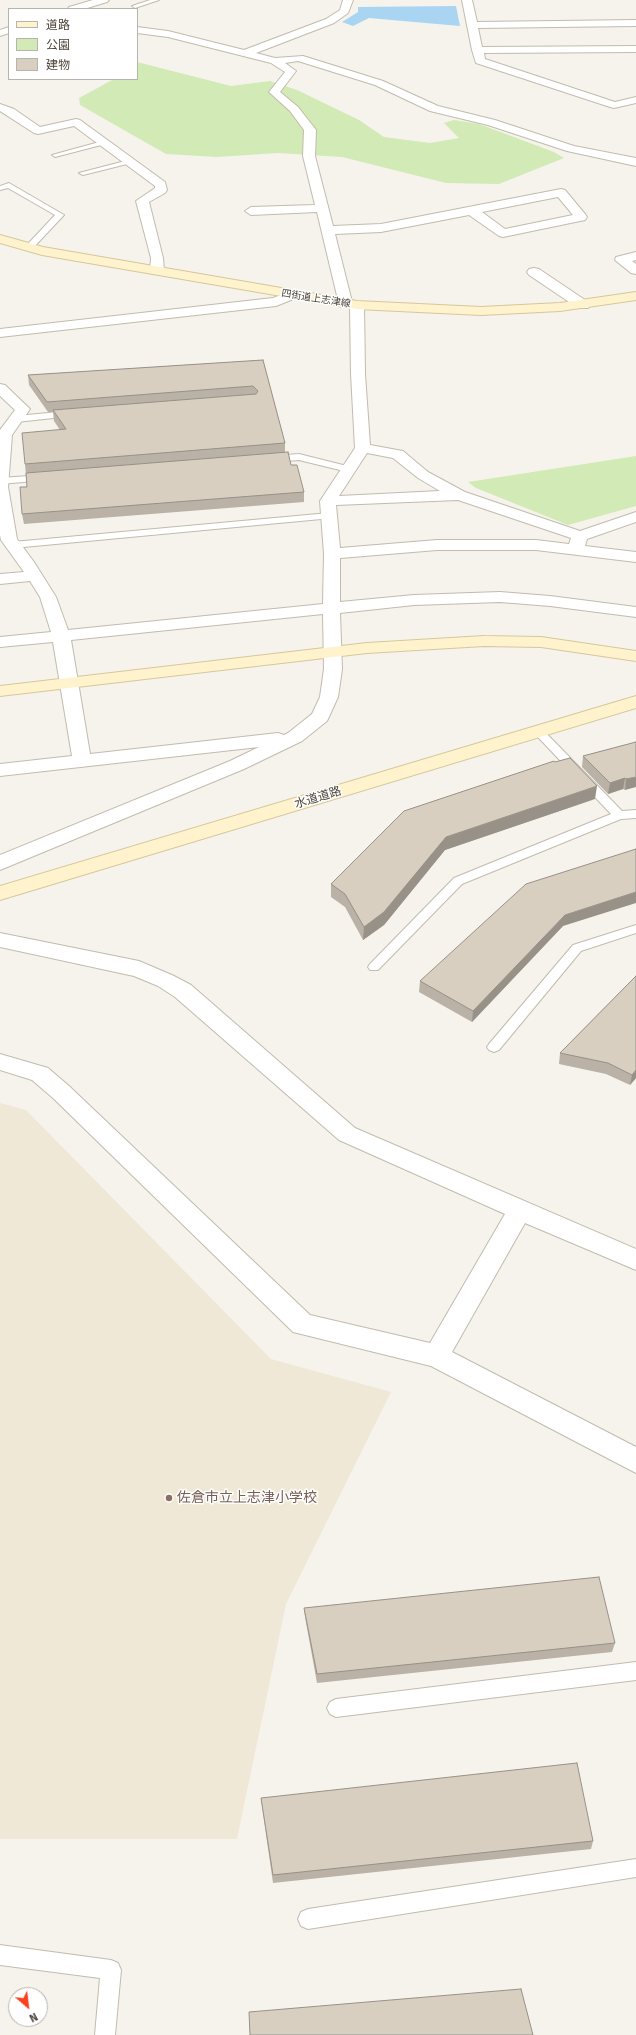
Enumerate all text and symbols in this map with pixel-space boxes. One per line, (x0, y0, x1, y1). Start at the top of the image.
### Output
legend (8, 8, 138, 80)
text: 道路 (46, 18, 70, 33)
text: 公園 (46, 38, 70, 53)
text: 建物 (46, 58, 70, 73)
street label: 四街道上志津線 (280, 288, 352, 310)
street label: 水道道路 (293, 784, 343, 812)
place label: 佐倉市立上志津小学校 (177, 1490, 317, 1506)
marker: 佐倉市立上志津小学校 (164, 1493, 174, 1503)
north arrow (8, 1987, 48, 2027)
text: N (27, 2010, 40, 2025)

